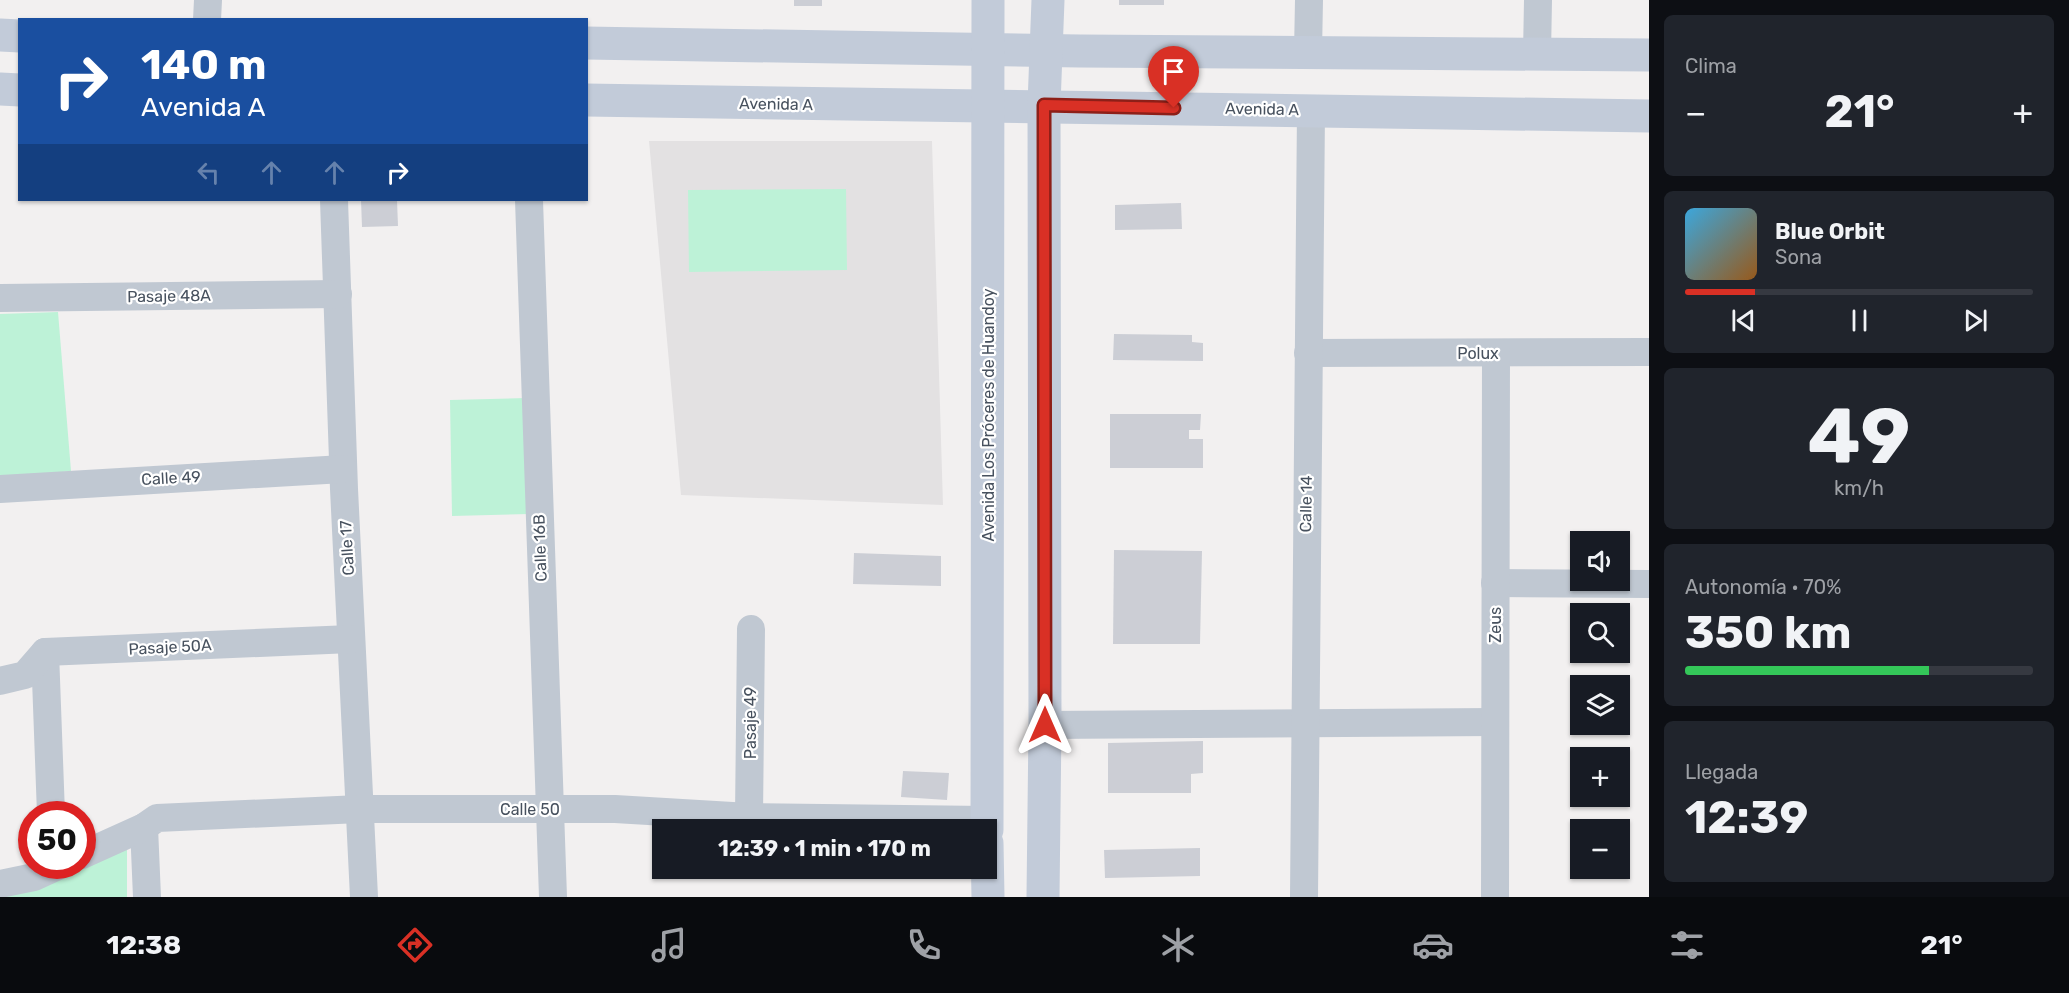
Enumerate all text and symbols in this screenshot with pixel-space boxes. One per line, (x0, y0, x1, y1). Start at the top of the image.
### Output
text: 140 m (141, 40, 267, 90)
icon: right (42, 42, 120, 120)
pin (1148, 46, 1199, 108)
text: Clima (1685, 54, 1737, 78)
icon: arrive (1157, 55, 1190, 88)
text: 21° (1824, 85, 1895, 138)
text: Avenida A (141, 91, 266, 123)
text: − (1685, 93, 1706, 132)
text: + (2012, 93, 2033, 132)
street label: Avenida A (739, 94, 813, 114)
street label: Avenida A (1225, 99, 1299, 119)
icon: left (192, 156, 225, 189)
icon: ahead (255, 156, 288, 189)
icon: ahead (318, 156, 351, 189)
icon: right (381, 156, 414, 189)
text: Blue Orbit (1775, 218, 1885, 245)
text: Sona (1775, 245, 1822, 269)
street label: Pasaje 48A (127, 286, 211, 306)
street label: Avenida Los Próceres de Huandoy (979, 288, 998, 542)
icon: previous (1727, 304, 1760, 337)
icon: pause (1843, 304, 1876, 337)
icon: next (1959, 304, 1992, 337)
street label: Polux (1457, 344, 1499, 363)
text: 49 (1808, 390, 1910, 483)
street label: Calle 49 (141, 467, 201, 489)
street label: Calle 14 (1296, 475, 1316, 533)
text: km/h (1834, 476, 1884, 500)
street label: Calle 16B (529, 514, 551, 582)
street label: Calle 17 (336, 520, 358, 576)
map controls (1570, 531, 1630, 879)
button: sound (1570, 531, 1630, 591)
text: Autonomía · 70% (1685, 575, 1841, 599)
button: search (1570, 603, 1630, 663)
text: 350 km (1685, 606, 1851, 659)
street label: Zeus (1486, 607, 1505, 643)
street label: Pasaje 50A (128, 635, 212, 659)
button: layers (1570, 675, 1630, 735)
street label: Pasaje 49 (741, 687, 760, 759)
position arrow (1013, 693, 1077, 757)
button: + (1570, 747, 1630, 807)
text: Llegada (1685, 760, 1758, 784)
text: 12:39 (1685, 791, 1808, 844)
street label: Calle 50 (500, 800, 560, 819)
speed limit sign: 50 (18, 801, 96, 879)
button: − (1570, 819, 1630, 879)
text: 12:39 · 1 min · 170 m (718, 835, 931, 862)
icon: directions (394, 924, 436, 966)
icon: music (648, 924, 690, 966)
icon: phone (903, 924, 945, 966)
icon: climate (1157, 924, 1199, 966)
icon: car (1412, 924, 1454, 966)
icon: filters (1666, 924, 1708, 966)
text: 12:38 (106, 929, 181, 961)
text: 21° (1921, 929, 1963, 961)

